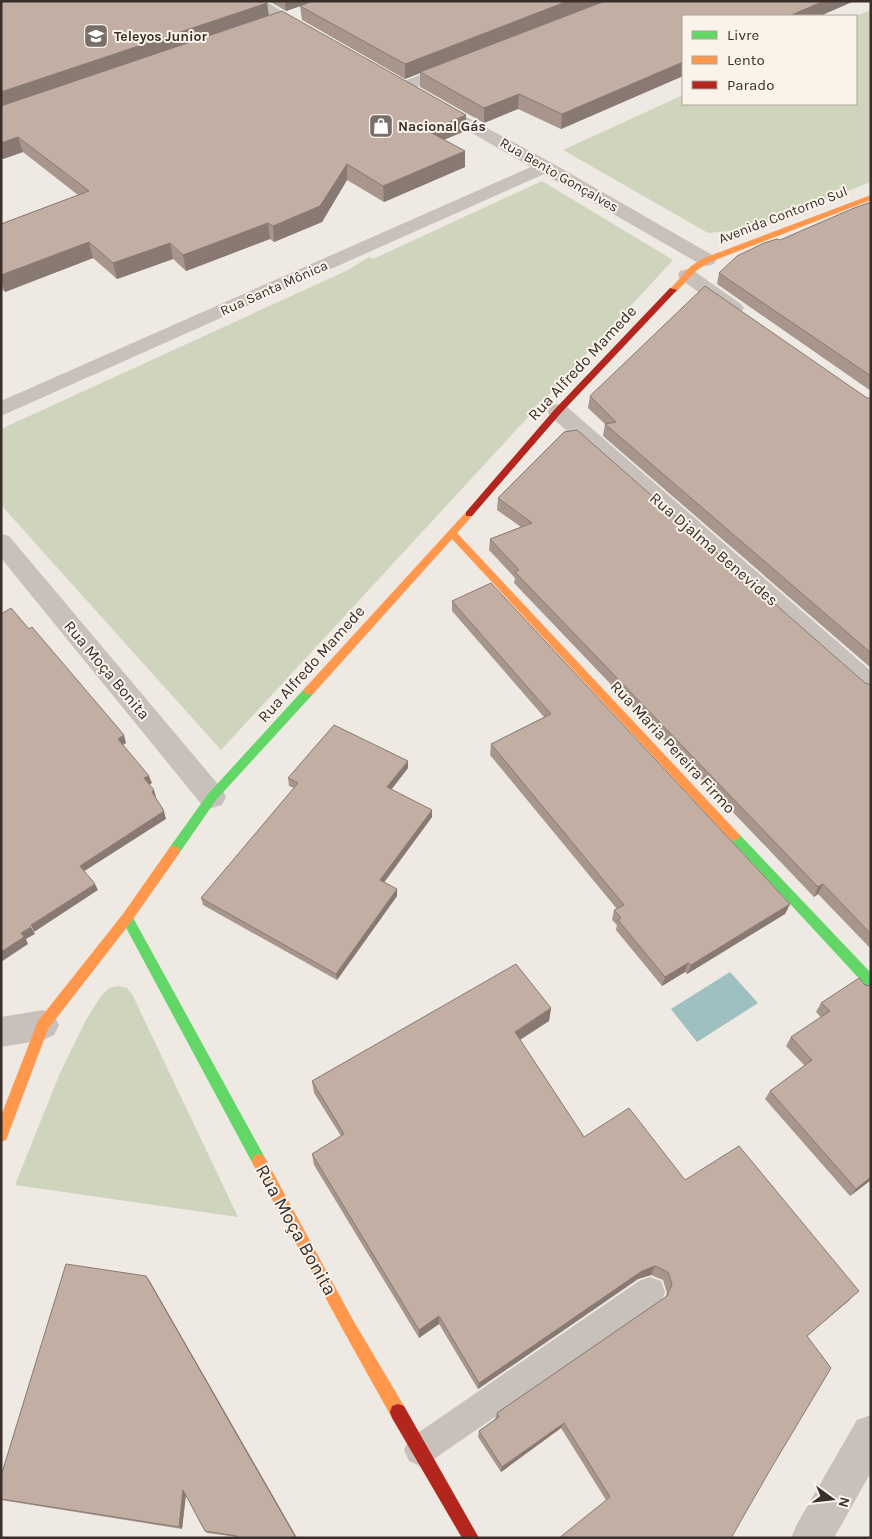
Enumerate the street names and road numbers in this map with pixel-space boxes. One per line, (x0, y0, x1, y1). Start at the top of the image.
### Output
street label: Rua Bento Gonçalves (497, 134, 621, 216)
street label: Avenida Contorno Sul (716, 183, 850, 247)
street label: Rua Santa Mônica (218, 257, 330, 319)
street label: Rua Alfredo Mamede (524, 301, 640, 425)
street label: Rua Djalma Benevides (646, 488, 782, 610)
street label: Rua Alfredo Mamede (254, 602, 368, 726)
street label: Rua Moça Bonita (60, 617, 154, 723)
street label: Rua Maria Pereira Firmo (607, 677, 739, 817)
street label: Rua Moça Bonita (251, 1161, 341, 1299)

